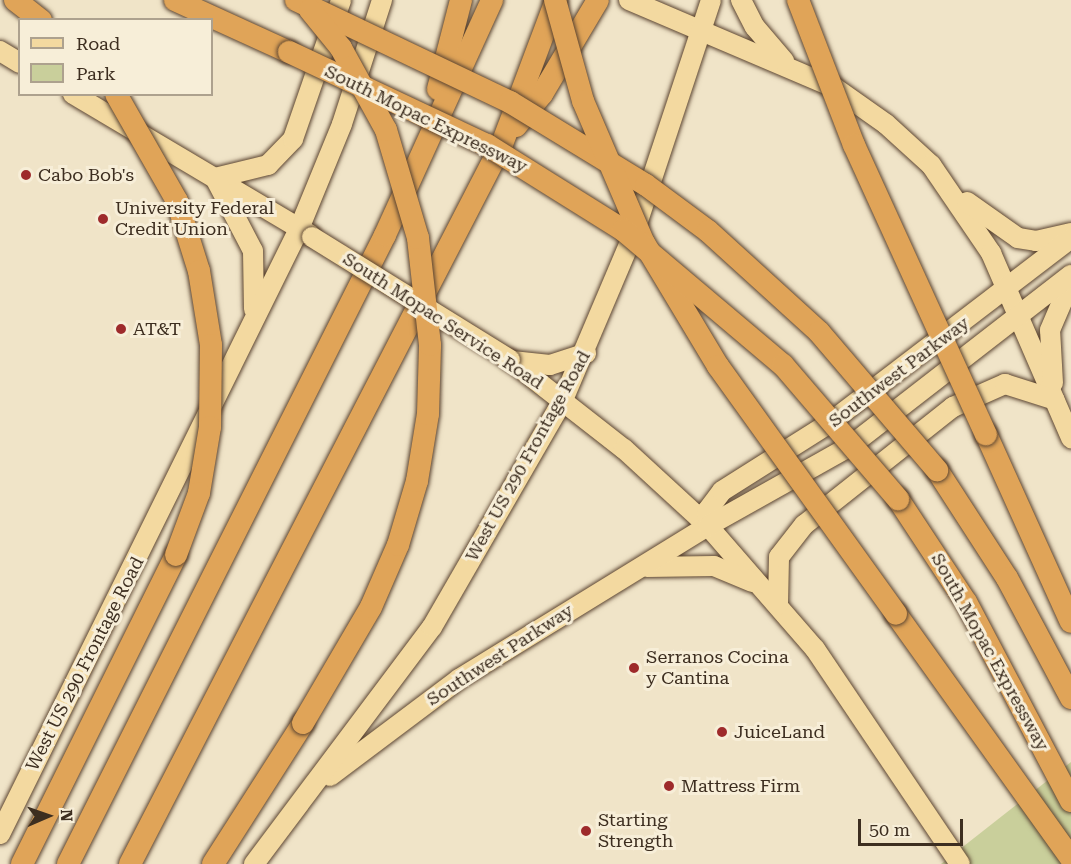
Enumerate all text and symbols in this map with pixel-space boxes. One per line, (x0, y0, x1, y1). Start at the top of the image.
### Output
legend (18, 18, 213, 96)
text: Road (76, 33, 120, 54)
street label: South Mopac Expressway (321, 60, 531, 178)
text: Park (76, 63, 116, 84)
place label: Cabo Bob's (38, 164, 134, 186)
marker: Cabo Bob's (19, 168, 33, 182)
place label: University Federal Credit Union (115, 198, 274, 240)
marker: University Federal Credit Union (96, 212, 110, 226)
street label: South Mopac Service Road (339, 248, 547, 394)
street label: Southwest Parkway (825, 312, 973, 432)
place label: AT&T (133, 318, 181, 340)
marker: AT&T (114, 322, 128, 336)
street label: West US 290 Frontage Road (461, 347, 595, 565)
street label: South Mopac Expressway (927, 549, 1053, 755)
street label: West US 290 Frontage Road (22, 553, 148, 775)
street label: Southwest Parkway (423, 600, 577, 710)
place label: Serranos Cocina y Cantina (646, 647, 789, 690)
marker: Serranos Cocina y Cantina (627, 661, 641, 675)
place label: JuiceLand (734, 721, 825, 743)
marker: JuiceLand (715, 725, 729, 739)
place label: Mattress Firm (681, 775, 800, 797)
marker: Mattress Firm (662, 779, 676, 793)
north arrow (18, 786, 78, 846)
scale bar (861, 807, 966, 845)
text: N (57, 809, 76, 822)
place label: Starting Strength (598, 810, 673, 852)
text: 50 m (869, 819, 910, 840)
marker: Starting Strength (579, 824, 593, 838)

